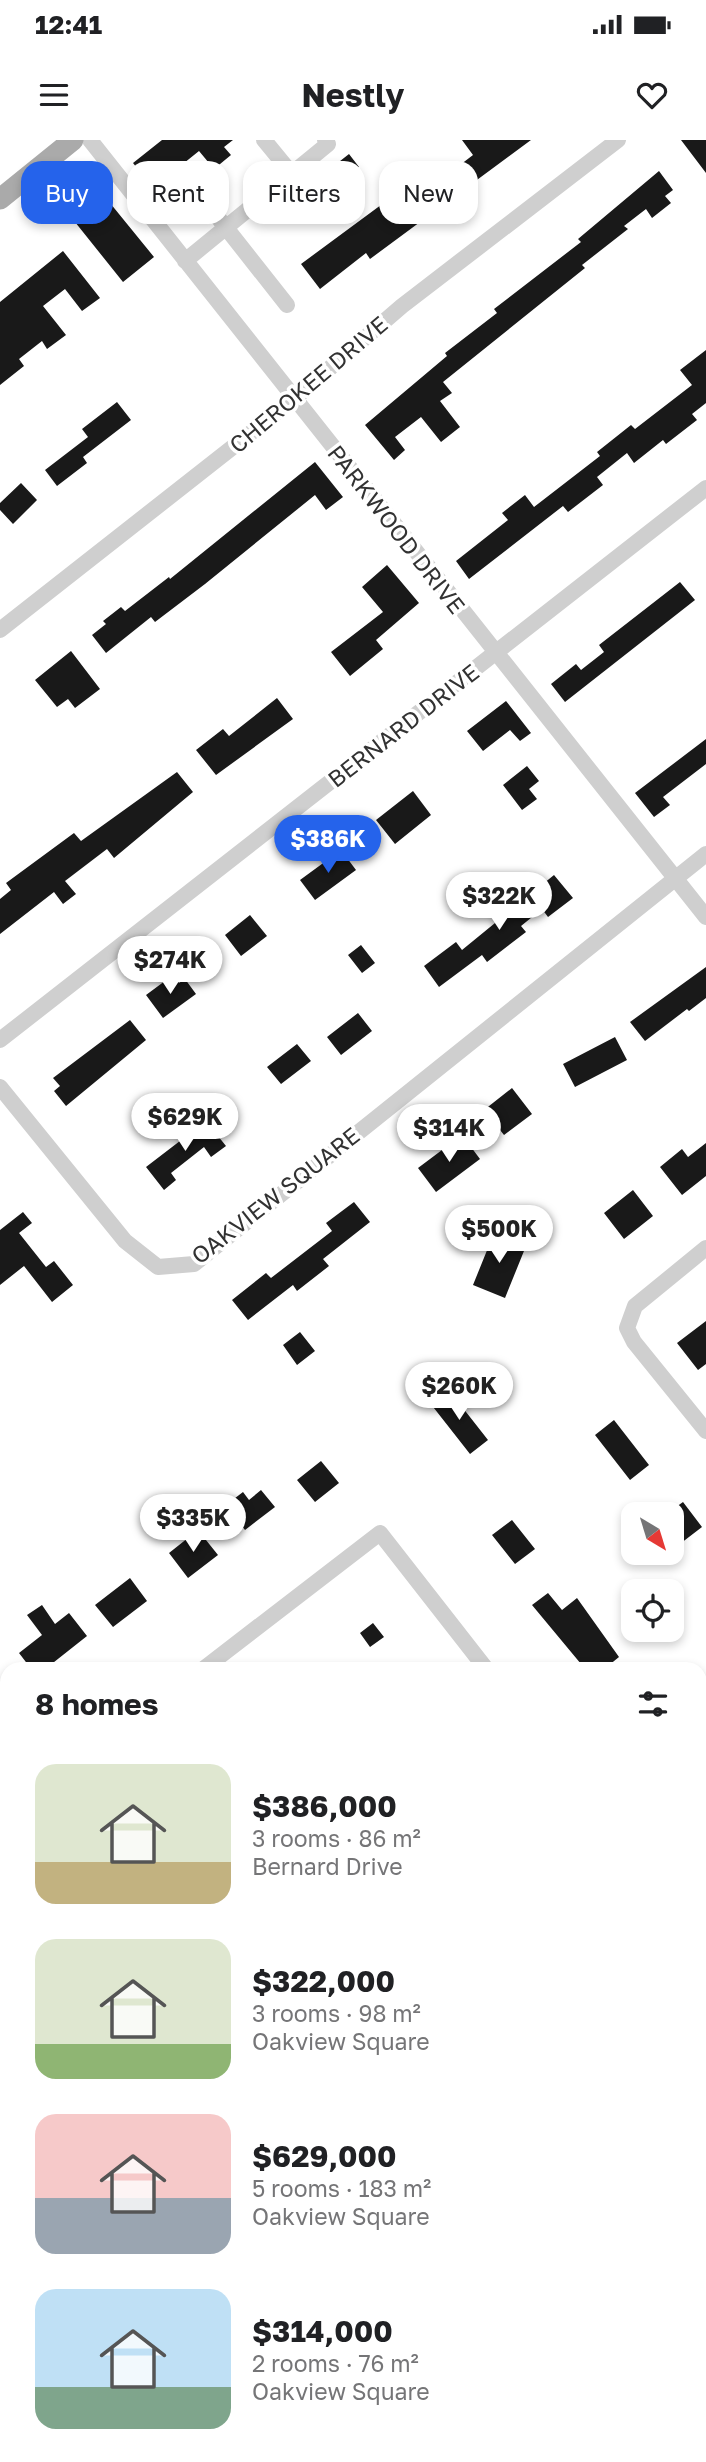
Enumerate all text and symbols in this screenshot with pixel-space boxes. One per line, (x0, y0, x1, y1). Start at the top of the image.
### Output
text: 12:41 (35, 9, 102, 40)
icon: menu (35, 76, 73, 114)
text: Nestly (301, 76, 405, 114)
icon: heart (633, 76, 671, 114)
chip: Buy (21, 161, 113, 224)
chip: Rent (127, 161, 229, 224)
chip: Filters (243, 161, 365, 224)
chip: New (379, 161, 478, 224)
street label: CHEROKEE DRIVE (223, 310, 393, 458)
street label: PARKWOOD DRIVE (322, 439, 472, 619)
street label: BERNARD DRIVE (322, 657, 484, 793)
pin: $386K (279, 816, 377, 875)
text: $386K (290, 824, 366, 852)
pin: $322K (450, 872, 548, 932)
text: $322K (462, 881, 536, 909)
pin: $274K (121, 936, 219, 996)
text: $274K (133, 945, 207, 973)
pin: $629K (136, 1094, 234, 1153)
text: $629K (147, 1102, 223, 1130)
pin: $314K (400, 1104, 498, 1164)
text: $314K (413, 1113, 485, 1141)
street label: OAKVIEW SQUARE (185, 1121, 365, 1269)
pin: $500K (450, 1206, 548, 1265)
text: $500K (461, 1214, 537, 1242)
pin: $260K (410, 1362, 508, 1422)
text: $260K (421, 1371, 497, 1399)
pin: $335K (144, 1494, 242, 1554)
north arrow (621, 1502, 684, 1564)
map controls (621, 1502, 684, 1642)
text: $335K (156, 1503, 230, 1531)
button: locate (621, 1579, 684, 1642)
icon: filters (634, 1685, 672, 1723)
text: 8 homes (35, 1686, 159, 1722)
text: $386,000 (252, 1788, 397, 1824)
icon: home (91, 1792, 175, 1876)
text: 3 rooms · 86 m² (252, 1824, 421, 1852)
text: Bernard Drive (252, 1852, 403, 1880)
text: $322,000 (252, 1963, 395, 1999)
icon: home (91, 1967, 175, 2051)
text: 3 rooms · 98 m² (252, 1999, 421, 2027)
text: Oakview Square (252, 2027, 430, 2055)
text: $629,000 (252, 2138, 397, 2174)
icon: home (91, 2142, 175, 2226)
text: 5 rooms · 183 m² (252, 2174, 431, 2202)
text: Oakview Square (252, 2202, 430, 2230)
text: $314,000 (252, 2313, 393, 2349)
icon: home (91, 2317, 175, 2401)
text: 2 rooms · 76 m² (252, 2349, 419, 2377)
text: Oakview Square (252, 2377, 430, 2405)

